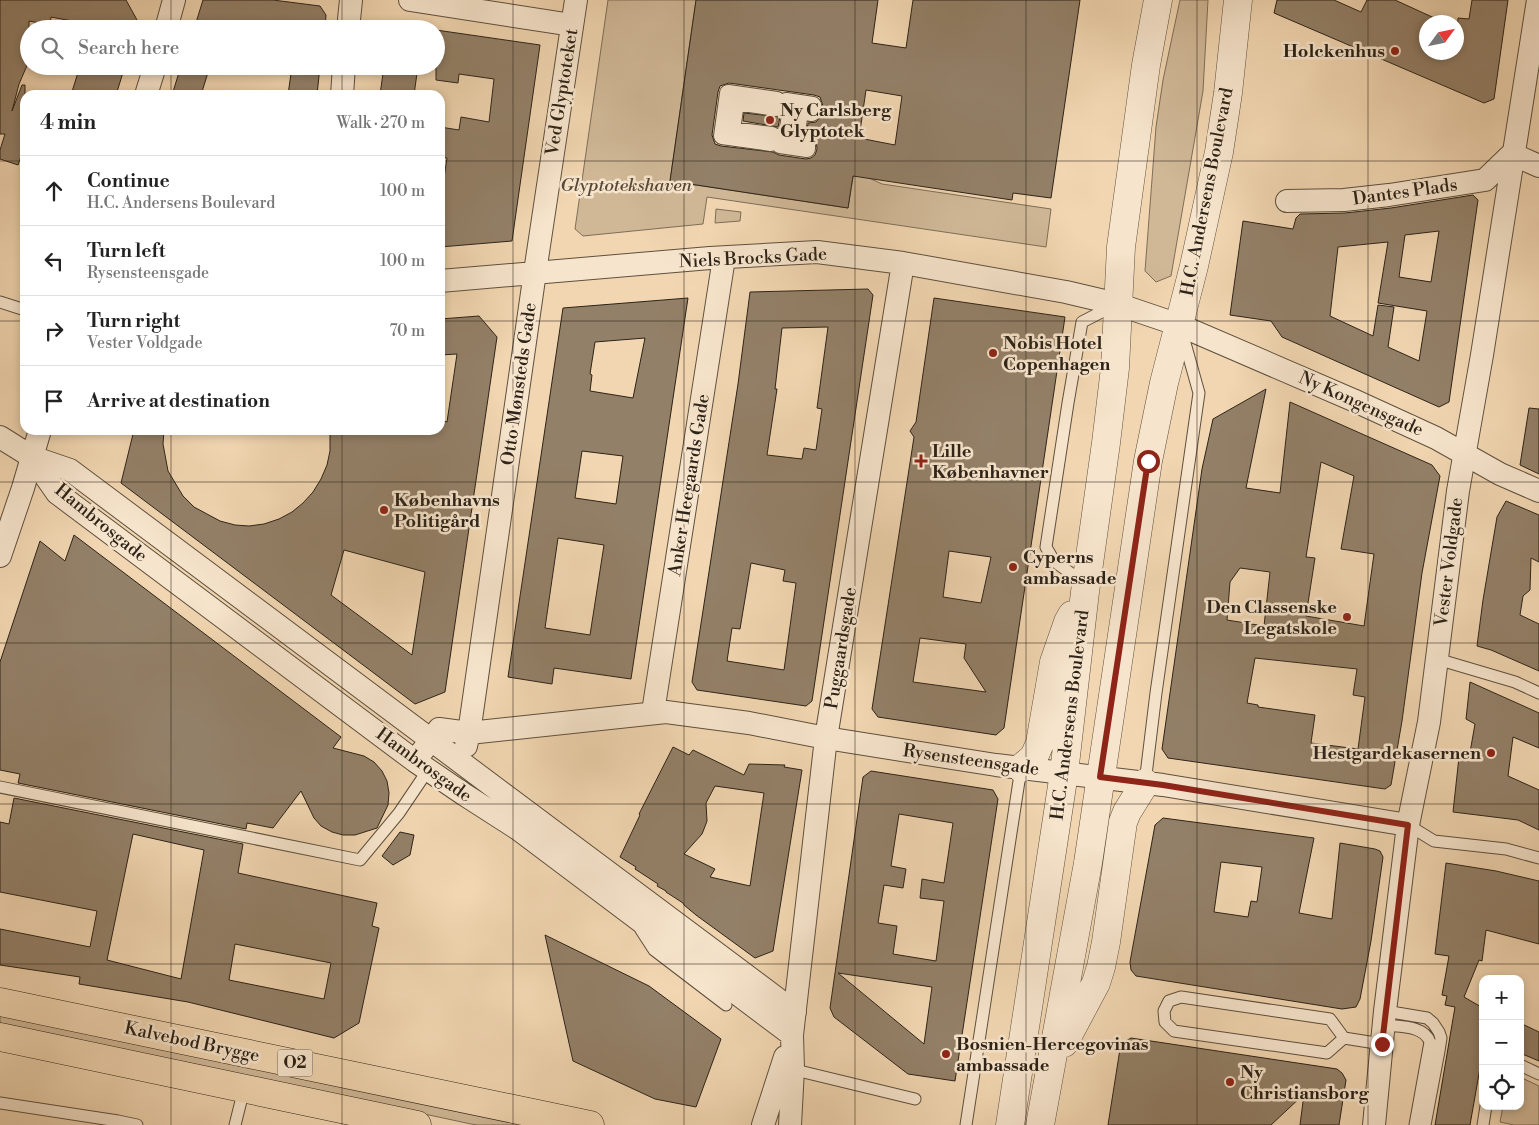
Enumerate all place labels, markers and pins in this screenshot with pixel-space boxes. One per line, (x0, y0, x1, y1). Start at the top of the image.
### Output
place label: Holckenhus (1283, 40, 1385, 63)
marker: Holckenhus (1389, 45, 1401, 57)
place label: Ny Carlsberg Glyptotek (780, 99, 892, 143)
marker: Ny Carlsberg Glyptotek (764, 114, 776, 126)
place label: Nobis Hotel Copenhagen (1003, 332, 1110, 376)
marker: Nobis Hotel Copenhagen (987, 347, 999, 359)
place label: Lille Københavner (932, 440, 1049, 484)
marker: Lille Københavner (914, 454, 928, 468)
place label: Københavns Politigård (394, 489, 500, 533)
marker: Københavns Politigård (378, 504, 390, 516)
place label: Cyperns ambassade (1023, 546, 1117, 590)
marker: Cyperns ambassade (1007, 561, 1019, 573)
place label: Den Classenske Legatskole (1206, 596, 1337, 640)
marker: Den Classenske Legatskole (1341, 611, 1353, 623)
place label: Hestgardekasernen (1313, 742, 1481, 765)
marker: Hestgardekasernen (1485, 747, 1497, 759)
place label: Bosnien-Hercegovinas ambassade (956, 1033, 1149, 1077)
marker: Bosnien-Hercegovinas ambassade (940, 1048, 952, 1060)
place label: Ny Christiansborg (1240, 1061, 1370, 1105)
marker: Ny Christiansborg (1224, 1076, 1236, 1088)

